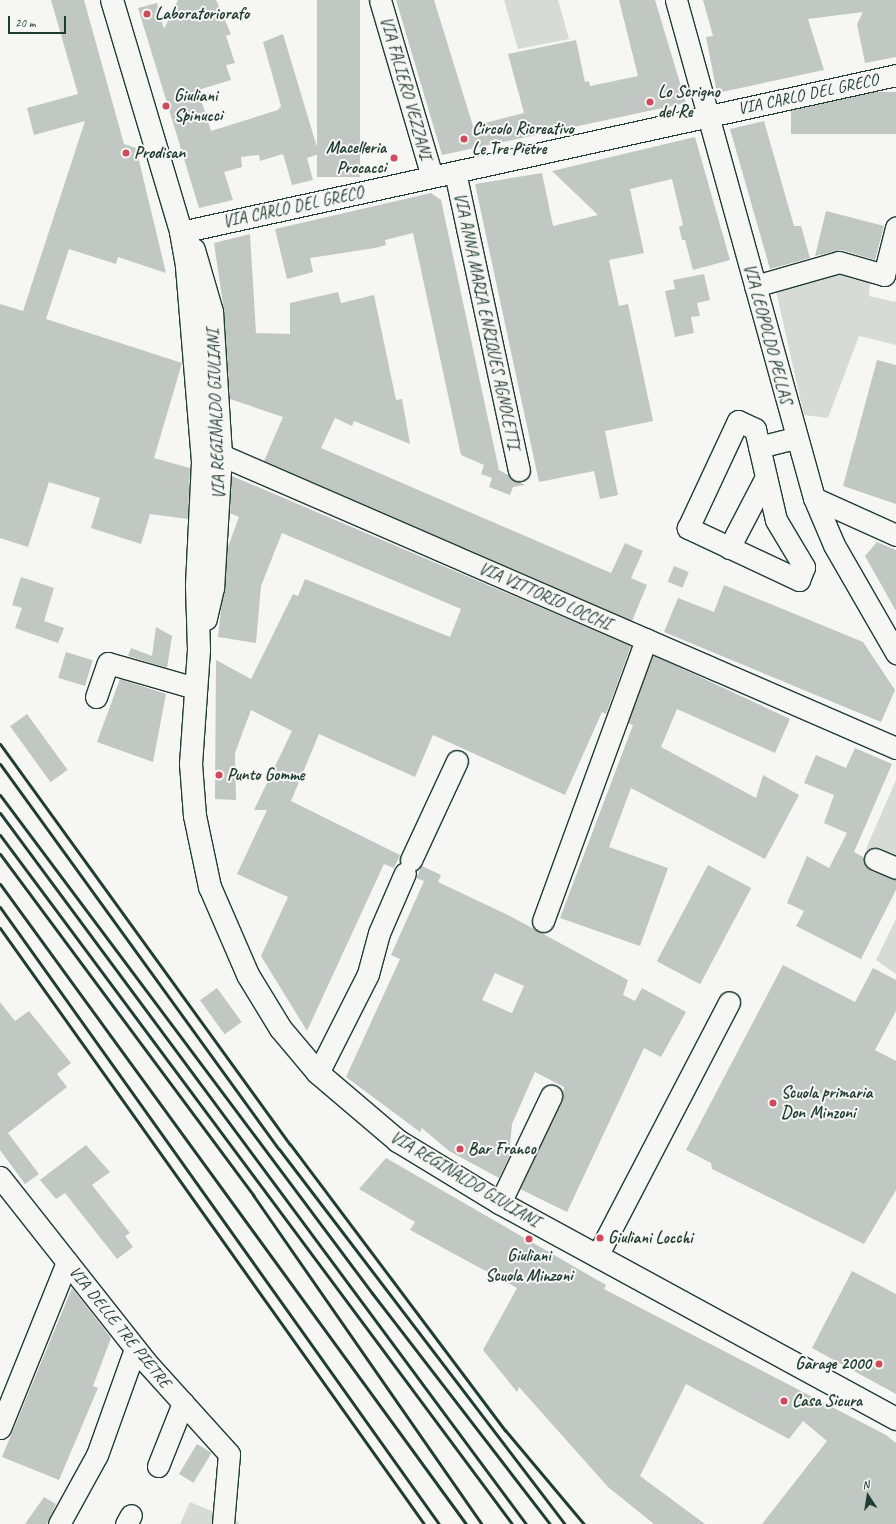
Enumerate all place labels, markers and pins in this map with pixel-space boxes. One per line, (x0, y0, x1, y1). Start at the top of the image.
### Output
place label: Laboratoriorafo (155, 4, 249, 24)
marker: Laboratoriorafo (142, 9, 152, 19)
place label: Lo Scrigno del Re (658, 82, 719, 122)
place label: Giuliani Spinucci (174, 86, 222, 126)
marker: Lo Scrigno del Re (645, 97, 655, 107)
marker: Giuliani Spinucci (161, 101, 171, 111)
place label: Circolo Ricreativo Le Tre Pietre (472, 119, 574, 159)
marker: Circolo Ricreativo Le Tre Pietre (459, 134, 469, 144)
place label: Macelleria Procacci (326, 138, 386, 178)
place label: Prodisan (134, 143, 185, 163)
marker: Prodisan (121, 148, 131, 158)
marker: Macelleria Procacci (389, 153, 399, 163)
place label: Punto Gomme (227, 765, 305, 785)
marker: Punto Gomme (214, 770, 224, 780)
place label: Scuola primaria Don Minzoni (781, 1083, 872, 1123)
marker: Scuola primaria Don Minzoni (768, 1098, 778, 1108)
place label: Bar Franco (468, 1139, 537, 1159)
marker: Bar Franco (455, 1144, 465, 1154)
place label: Giuliani Locchi (608, 1228, 692, 1248)
marker: Giuliani Locchi (595, 1233, 605, 1243)
marker: Giuliani Scuola Minzoni (524, 1234, 534, 1244)
place label: Giuliani Scuola Minzoni (485, 1246, 573, 1286)
place label: Garage 2000 (795, 1354, 871, 1374)
marker: Garage 2000 (874, 1359, 884, 1369)
place label: Casa Sicura (792, 1391, 863, 1411)
marker: Casa Sicura (779, 1396, 789, 1406)

